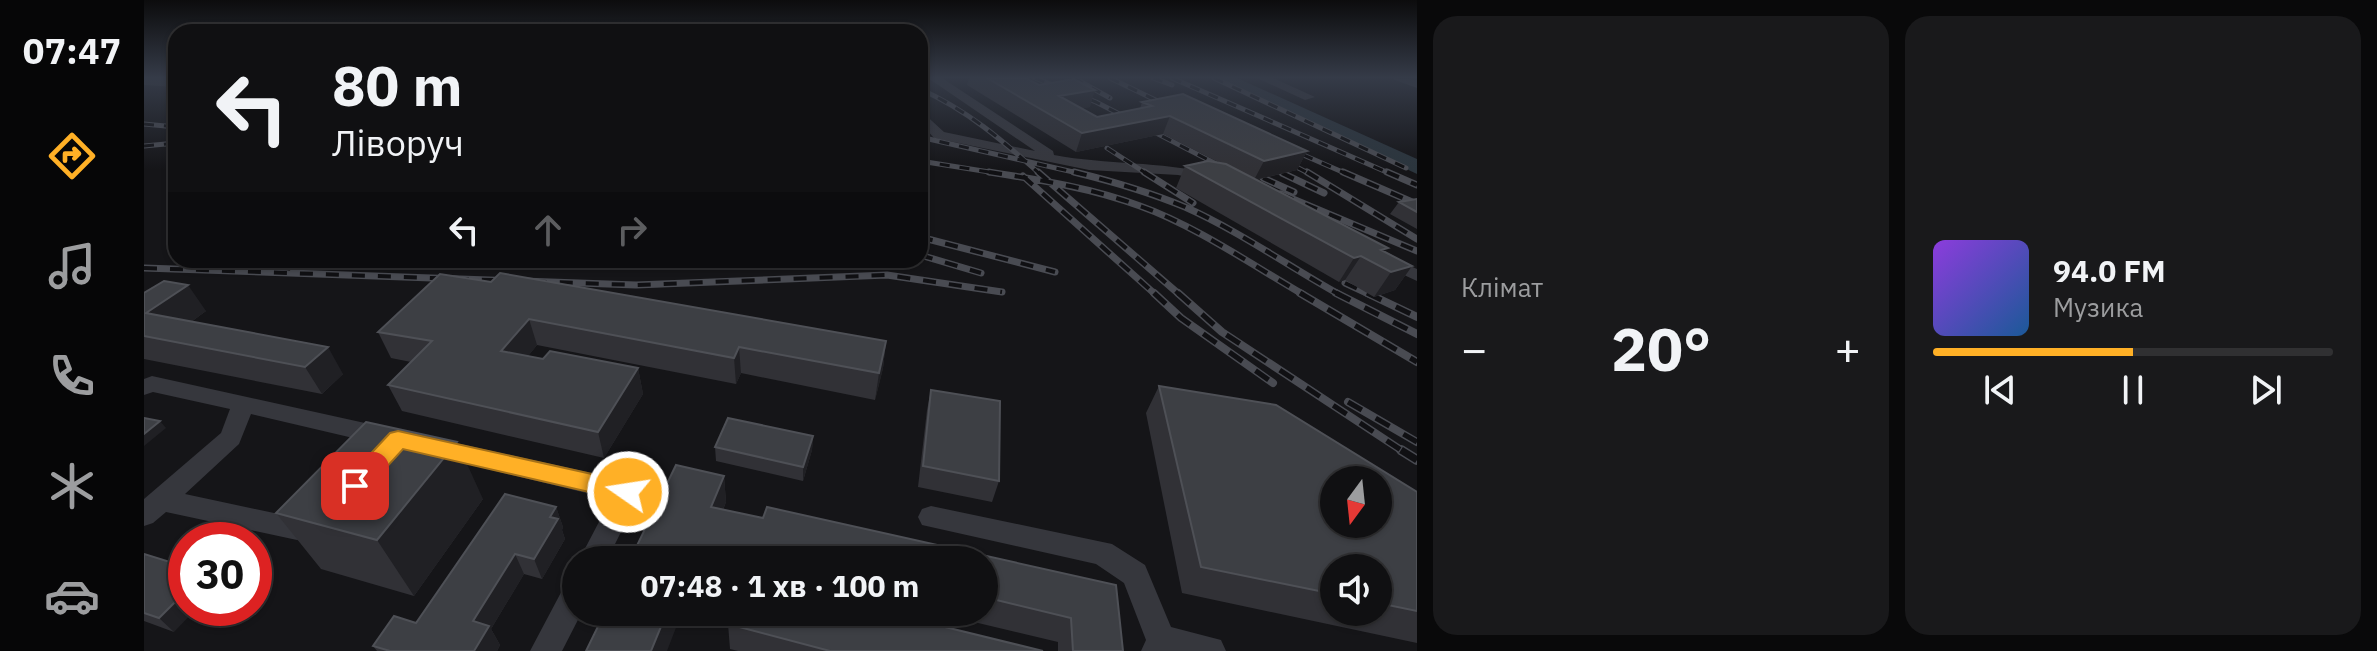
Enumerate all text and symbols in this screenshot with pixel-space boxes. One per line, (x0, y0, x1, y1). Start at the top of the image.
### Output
text: 07:47 (23, 27, 121, 74)
text: 80 m (332, 49, 462, 121)
icon: left (200, 56, 304, 160)
text: Ліворуч (332, 119, 464, 166)
icon: directions (44, 128, 100, 184)
icon: left (442, 208, 486, 252)
icon: ahead (526, 208, 570, 252)
icon: right (610, 208, 654, 252)
icon: music (44, 238, 100, 294)
text: 94.0 FM (2053, 251, 2166, 290)
text: Клімат (1461, 270, 1543, 304)
text: Музика (2053, 290, 2143, 324)
text: 20° (1611, 309, 1711, 388)
text: − (1461, 320, 1487, 377)
text: + (1835, 320, 1861, 377)
icon: phone (44, 348, 100, 404)
icon: previous (1978, 368, 2022, 412)
icon: pause (2111, 368, 2155, 412)
icon: next (2244, 368, 2288, 412)
position arrow (586, 450, 670, 534)
pin (321, 452, 389, 520)
icon: climate (44, 458, 100, 514)
icon: arrive (333, 464, 377, 508)
north arrow (1320, 466, 1392, 538)
map controls (1320, 466, 1392, 626)
speed limit sign: 30 (168, 522, 272, 626)
button: sound (1320, 554, 1392, 626)
text: 07:48 · 1 хв · 100 m (641, 566, 919, 605)
icon: car (44, 568, 100, 624)

